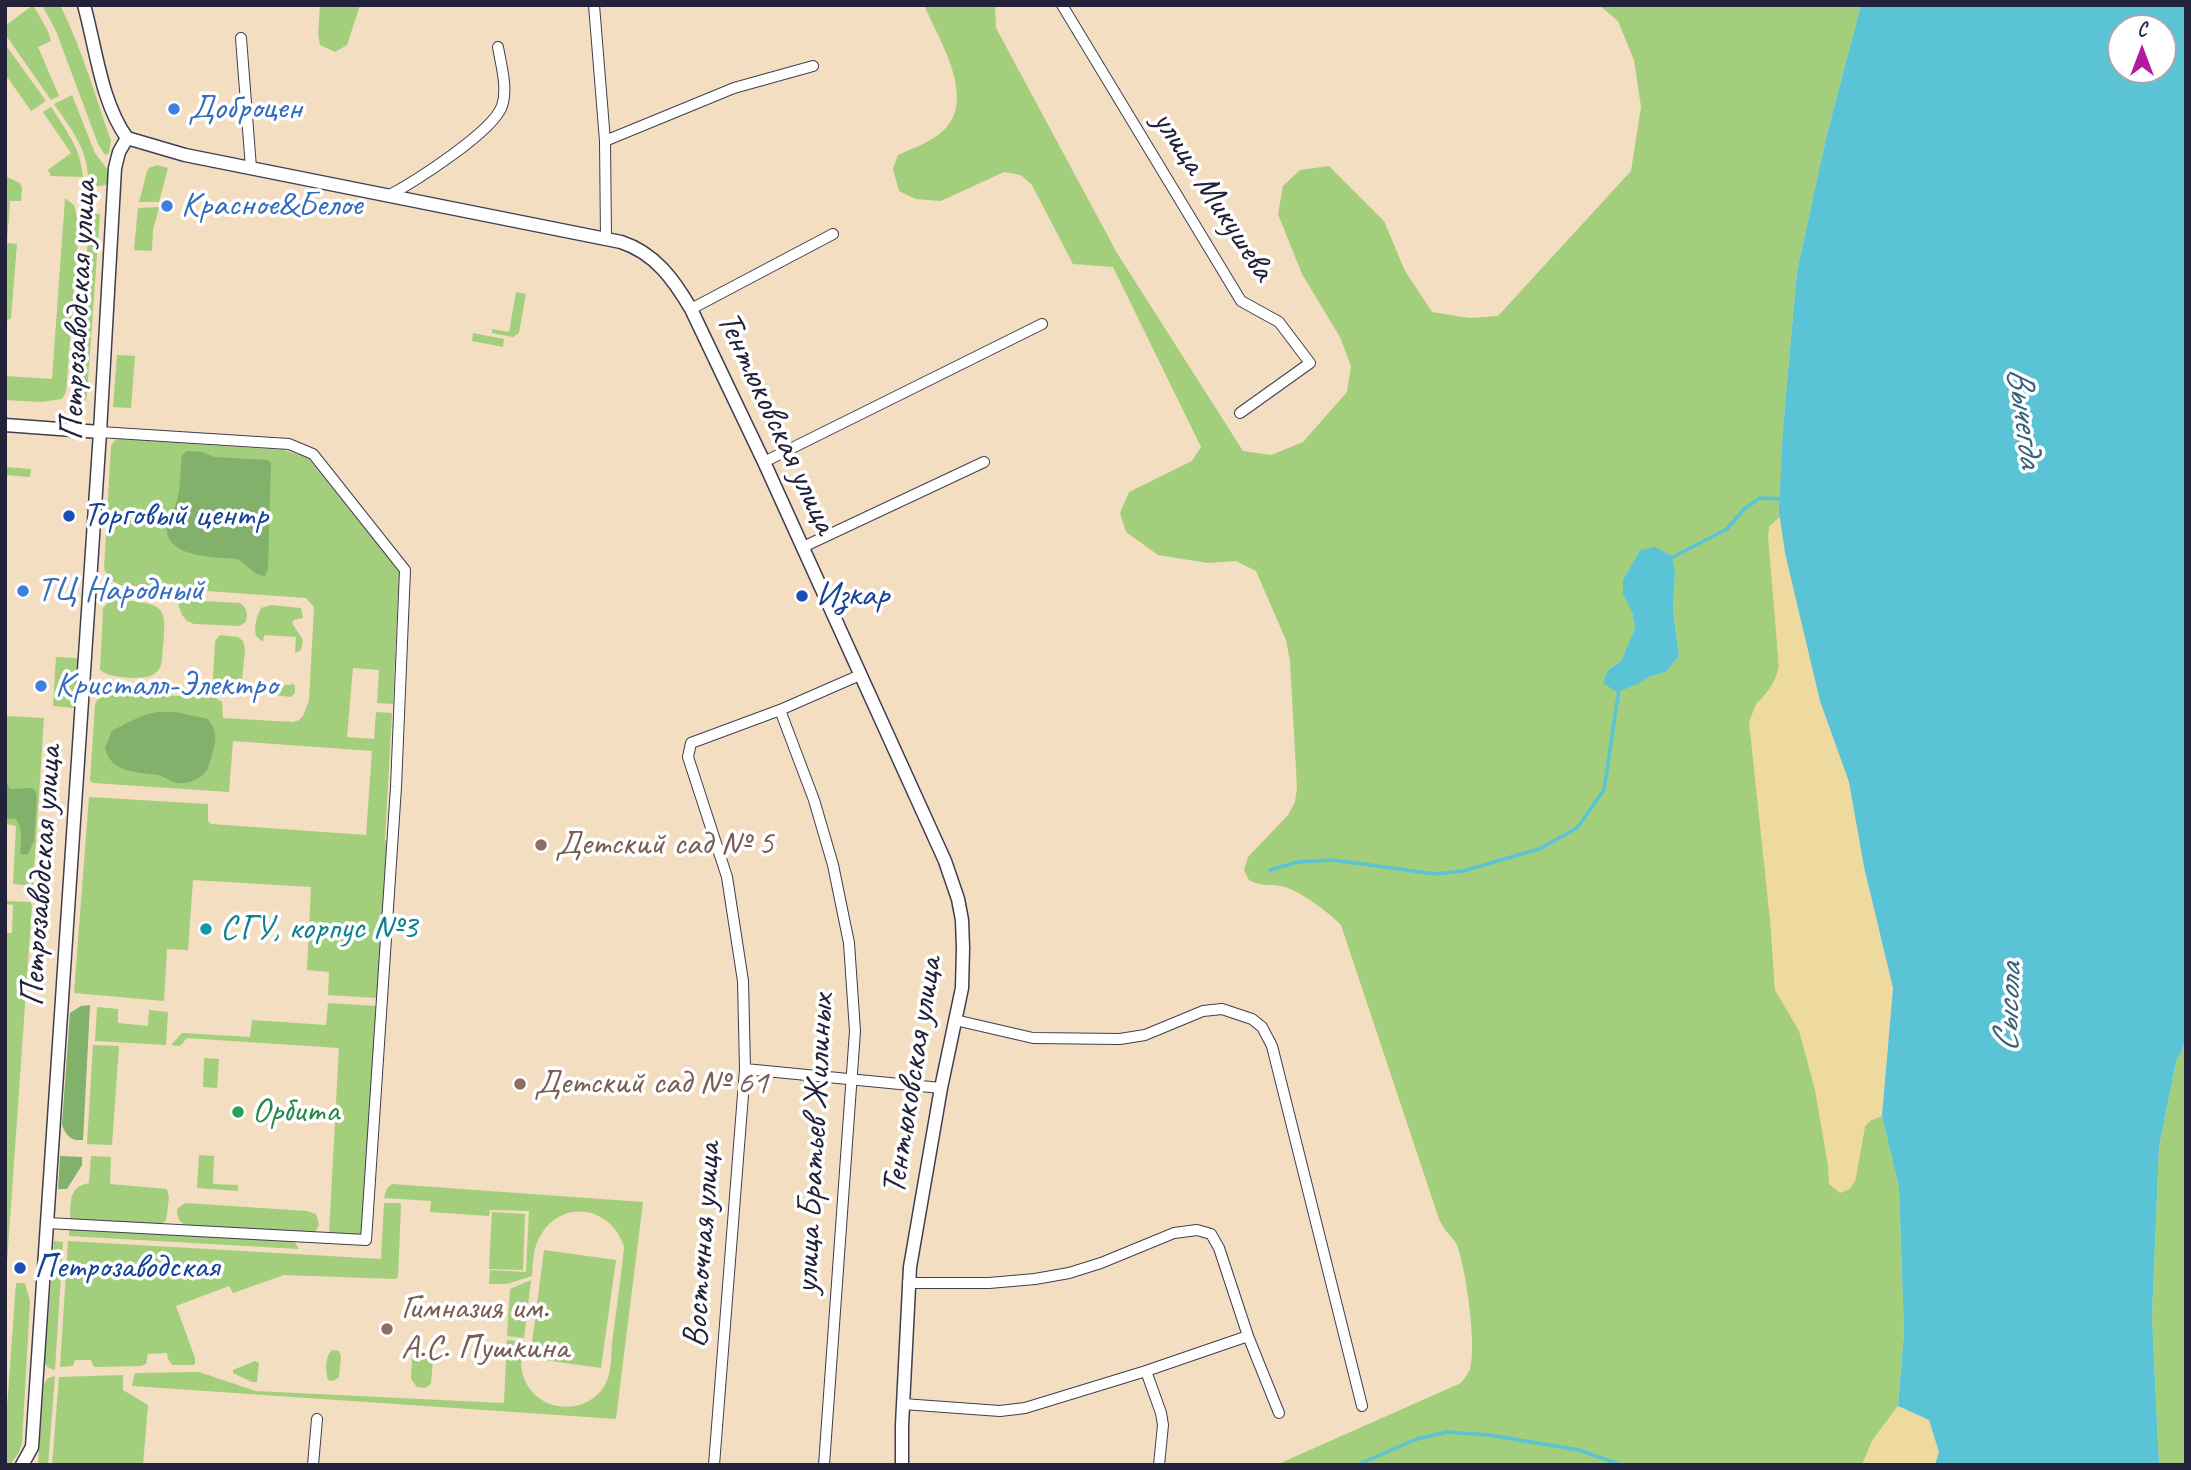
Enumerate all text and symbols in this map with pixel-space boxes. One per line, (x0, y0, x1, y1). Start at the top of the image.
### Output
north arrow (2107, 14, 2177, 84)
text: С (2137, 18, 2147, 42)
place label: Доброцен (188, 88, 302, 130)
marker: Доброцен (166, 101, 182, 117)
street label: улица Микушева (1142, 103, 1284, 289)
street label: Петрозаводская улица (51, 179, 107, 441)
place label: Красное&Белое (181, 185, 362, 227)
marker: Красное&Белое (159, 198, 175, 214)
street label: Тентюковская улица (706, 306, 846, 540)
water label: Вычегда (1996, 365, 2052, 469)
place label: Торговый центр (83, 495, 268, 537)
marker: Торговый центр (61, 508, 77, 524)
place label: ТЦ Народный (37, 570, 204, 612)
place label: Изкар (816, 575, 889, 617)
marker: ТЦ Народный (15, 583, 31, 599)
marker: Изкар (794, 588, 810, 604)
place label: Кристалл-Электро (55, 665, 277, 707)
marker: Кристалл-Электро (33, 678, 49, 694)
street label: Петрозаводская улица (12, 744, 72, 1008)
place label: Детский сад № 5 (555, 824, 774, 866)
marker: Детский сад № 5 (533, 837, 549, 853)
place label: СГУ, корпус №3 (220, 908, 417, 950)
marker: СГУ, корпус №3 (198, 921, 214, 937)
street label: Тентюковская улица (874, 954, 952, 1198)
water label: Сысола (1985, 963, 2033, 1053)
street label: улица Братьев Жилиных (786, 993, 844, 1295)
place label: Детский сад № 61 (534, 1063, 768, 1105)
marker: Детский сад № 61 (512, 1076, 528, 1092)
place label: Орбита (252, 1091, 339, 1133)
marker: Орбита (230, 1104, 246, 1120)
street label: Восточная улица (675, 1141, 731, 1349)
place label: Петрозаводская (34, 1247, 219, 1289)
marker: Петрозаводская (12, 1260, 28, 1276)
place label: Гимназия им. А.С. Пушкина (401, 1288, 569, 1370)
marker: Гимназия им. А.С. Пушкина (379, 1321, 395, 1337)

